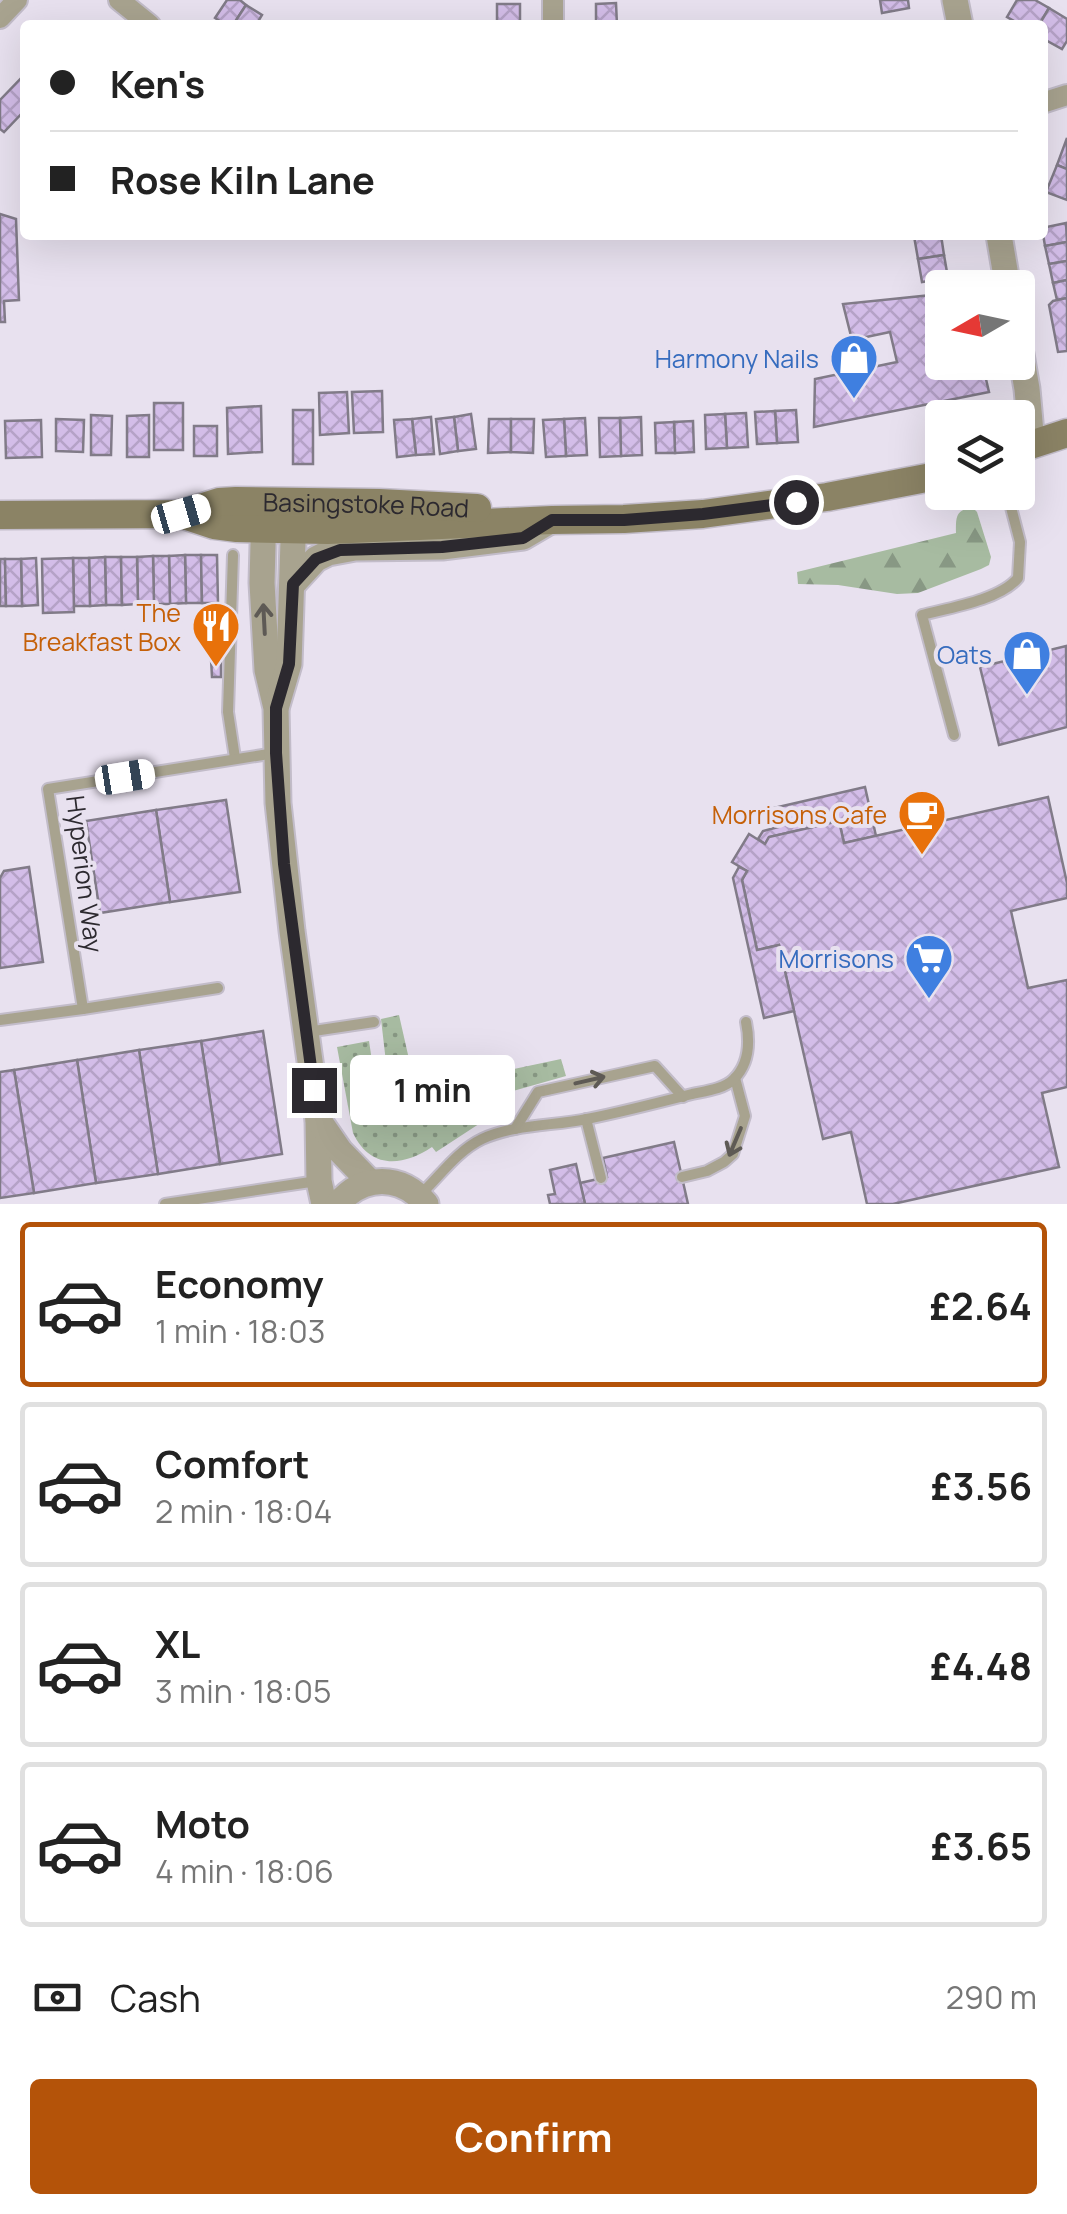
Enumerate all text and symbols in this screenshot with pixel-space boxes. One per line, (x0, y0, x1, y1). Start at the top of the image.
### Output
text: Ken's (110, 57, 205, 109)
text: Rose Kiln Lane (110, 153, 375, 205)
north arrow (925, 270, 1035, 380)
map controls (925, 270, 1035, 510)
shop icon: Harmony Nails (828, 332, 880, 400)
place label: Harmony Nails (655, 341, 819, 376)
button: layers (925, 400, 1035, 510)
route start (774, 480, 819, 525)
street label: Basingstoke Road (263, 484, 470, 525)
car (148, 491, 214, 537)
place label: The Breakfast Box (23, 595, 181, 659)
restaurant icon: The Breakfast Box (190, 600, 242, 668)
one-way arrow (254, 603, 273, 635)
shop icon: Oats (1001, 628, 1053, 696)
place label: Oats (937, 637, 992, 672)
car (93, 757, 157, 797)
cafe icon: Morrisons Cafe (896, 788, 948, 856)
street label: Hyperion Way (58, 794, 112, 954)
place label: Morrisons Cafe (712, 797, 887, 832)
supermarket icon: Morrisons (903, 932, 955, 1000)
place label: Morrisons (778, 941, 894, 976)
callout: 1 min (349, 1055, 514, 1125)
route end (292, 1068, 337, 1113)
text: 1 min (393, 1068, 472, 1112)
one-way arrow (573, 1070, 605, 1088)
one-way arrow (724, 1127, 742, 1157)
text: Economy (155, 1257, 324, 1309)
icon: car (35, 1260, 125, 1350)
text: £2.64 (929, 1279, 1032, 1331)
text: 1 min · 18:03 (155, 1309, 325, 1353)
text: Comfort (155, 1437, 309, 1489)
icon: car (35, 1440, 125, 1530)
text: £3.56 (931, 1459, 1032, 1511)
text: 2 min · 18:04 (155, 1489, 332, 1533)
text: XL (155, 1617, 200, 1669)
icon: car (35, 1620, 125, 1710)
text: £4.48 (930, 1639, 1032, 1691)
text: 3 min · 18:05 (155, 1669, 331, 1713)
text: Moto (155, 1797, 250, 1849)
icon: car (35, 1800, 125, 1890)
text: £3.65 (931, 1819, 1032, 1871)
text: 4 min · 18:06 (155, 1849, 334, 1893)
icon: cash (30, 1970, 85, 2025)
text: Cash (110, 1971, 201, 2023)
text: 290 m (946, 1975, 1037, 2019)
button: Confirm (30, 2079, 1037, 2194)

